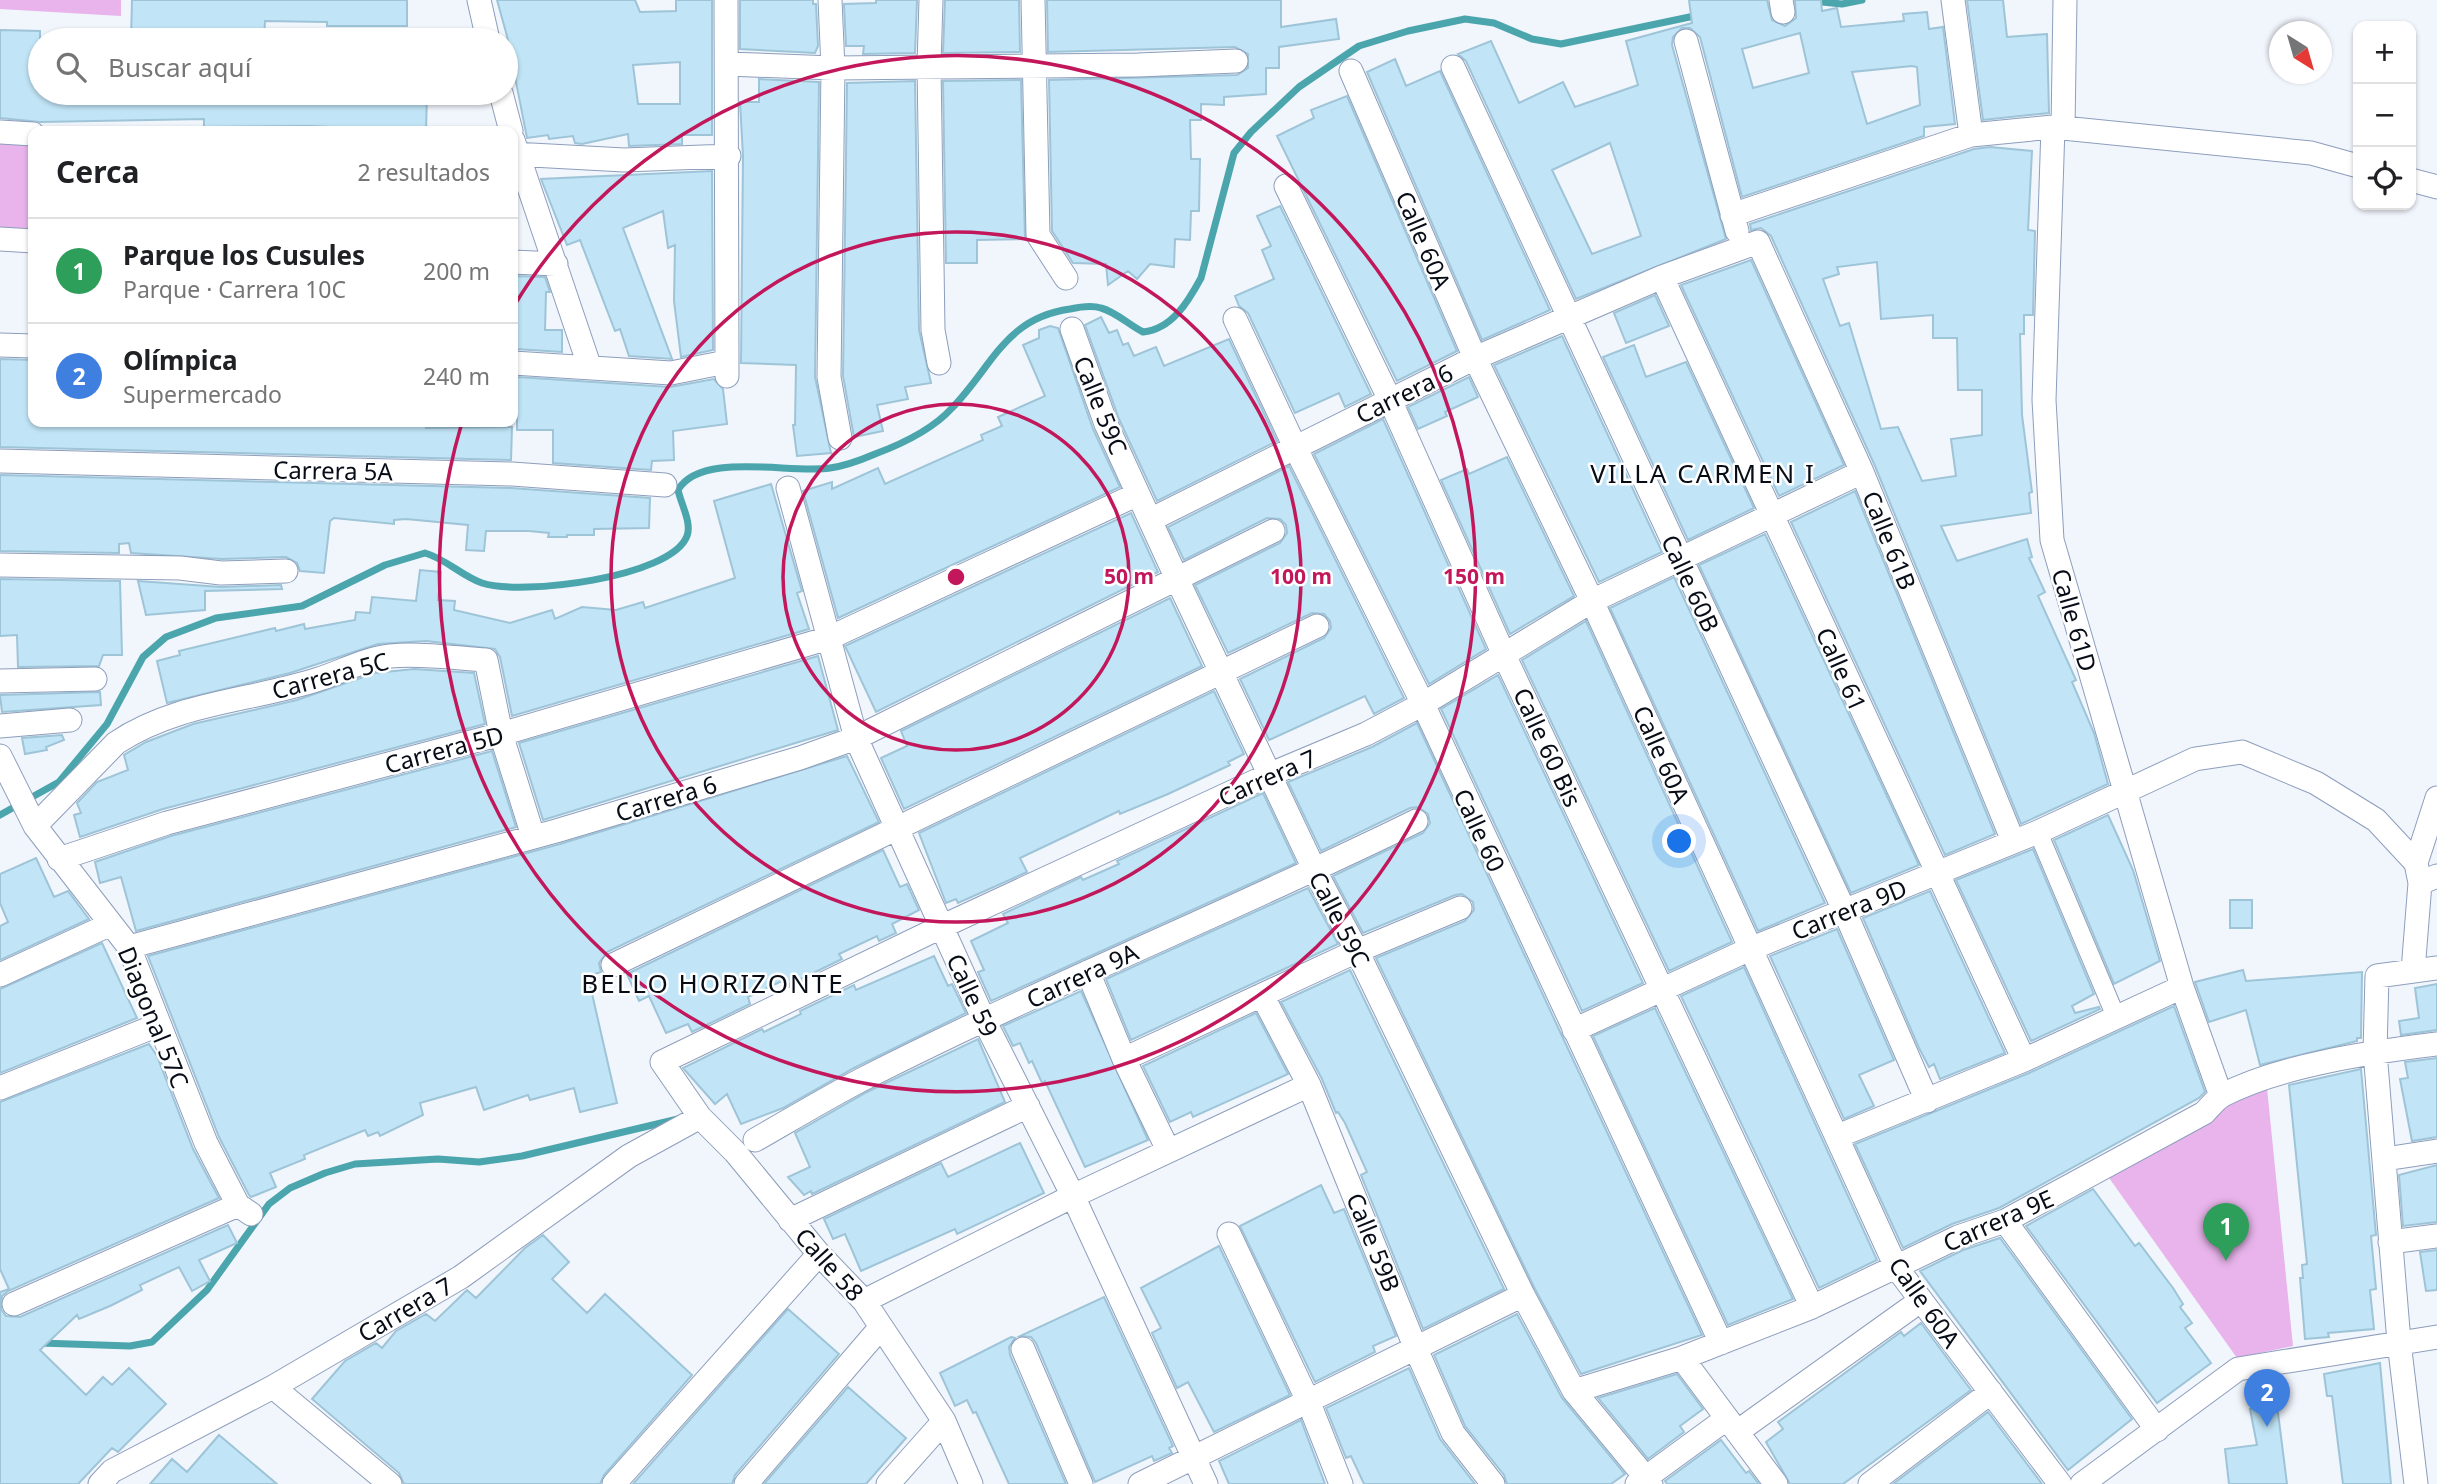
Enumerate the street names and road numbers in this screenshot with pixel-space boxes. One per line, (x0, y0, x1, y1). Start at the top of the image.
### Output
street label: Calle 60A (1389, 186, 1460, 295)
street label: Calle 59C (1066, 351, 1136, 459)
street label: Carrera 6 (1350, 355, 1458, 431)
street label: Carrera 5A (273, 452, 394, 488)
street label: Calle 61B (1855, 486, 1925, 594)
street label: Calle 60B (1654, 529, 1728, 637)
street label: Calle 61D (2045, 565, 2105, 675)
street label: Calle 61 (1809, 622, 1875, 716)
street label: Carrera 5C (268, 644, 392, 706)
street label: Calle 60 Bis (1506, 682, 1590, 812)
street label: Calle 60A (1626, 700, 1698, 809)
street label: Carrera 5D (381, 717, 507, 781)
street label: Carrera 7 (1213, 741, 1321, 813)
street label: Carrera 6 (611, 767, 721, 829)
street label: Calle 60 (1446, 783, 1514, 877)
street label: Calle 59C (1302, 865, 1378, 973)
street label: Carrera 9D (1786, 871, 1912, 947)
street label: Carrera 9A (1021, 934, 1144, 1015)
street label: Diagonal 57C (111, 941, 197, 1093)
street label: Calle 59 (939, 948, 1007, 1042)
street label: Carrera 9E (1938, 1181, 2058, 1259)
street label: Calle 59B (1339, 1188, 1409, 1296)
street label: Calle 58 (788, 1220, 872, 1308)
street label: Calle 60A (1882, 1250, 1969, 1354)
street label: Carrera 7 (352, 1269, 458, 1349)

